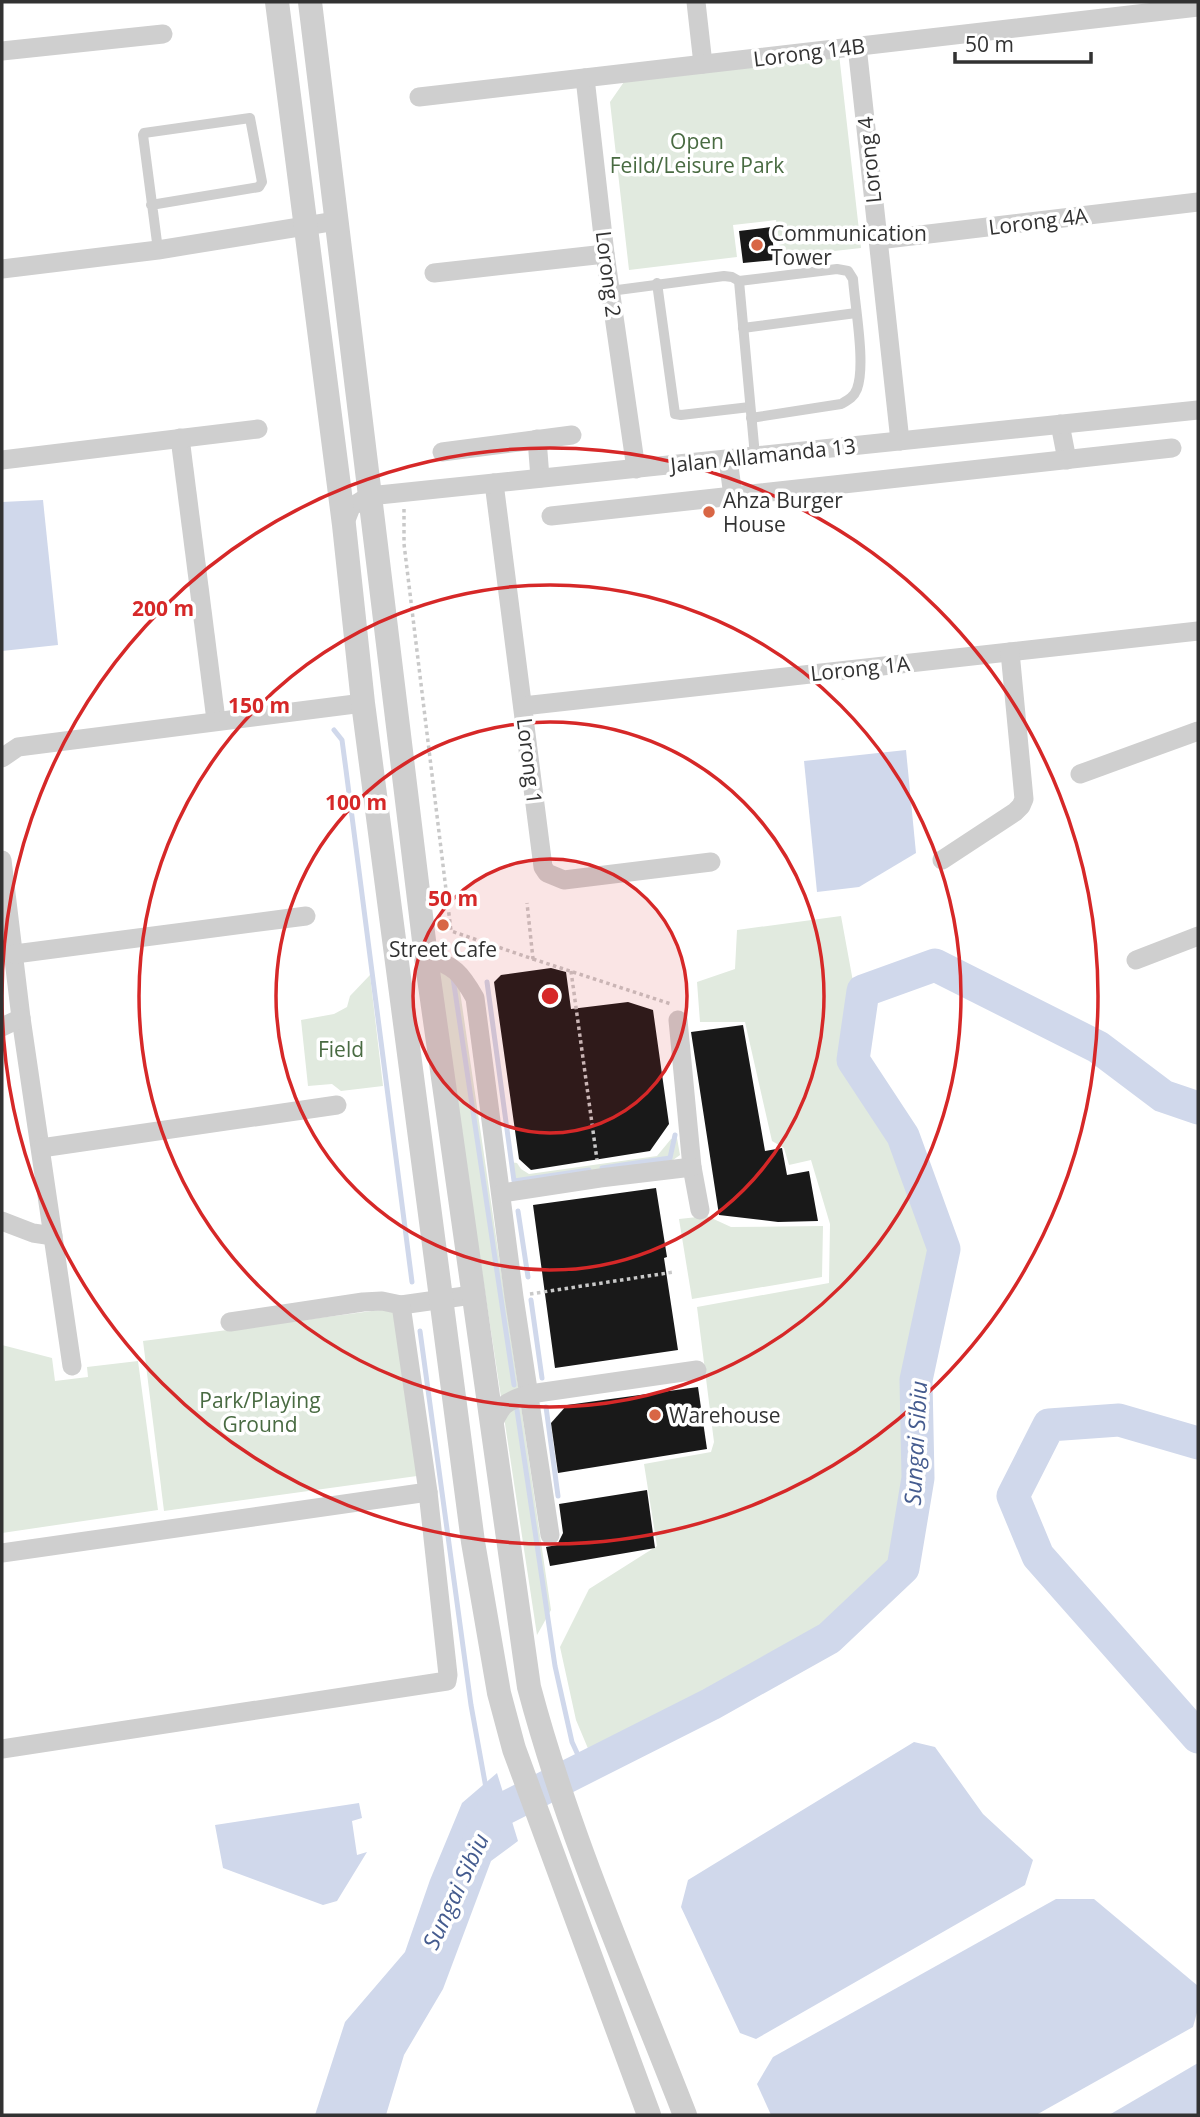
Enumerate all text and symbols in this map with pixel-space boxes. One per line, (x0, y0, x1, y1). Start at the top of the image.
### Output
scale bar (955, 21, 1092, 65)
text: 50 m (965, 30, 1014, 58)
street label: Lorong 14B (752, 31, 866, 73)
street label: Lorong 4 (851, 115, 887, 205)
park label: Open Feild/Leisure Park (610, 127, 784, 179)
street label: Lorong 4A (987, 201, 1090, 241)
place label: Communication Tower (771, 219, 927, 271)
street label: Lorong 2 (590, 229, 628, 319)
marker: Communication Tower (749, 237, 765, 253)
street label: Jalan Allamanda 13 (667, 431, 857, 479)
place label: Ahza Burger House (723, 486, 843, 538)
marker: Ahza Burger House (701, 504, 717, 520)
text: 200 m (132, 594, 194, 622)
street label: Lorong 1A (809, 649, 912, 687)
text: 150 m (228, 691, 290, 719)
street label: Lorong 1 (511, 716, 549, 806)
text: 100 m (325, 788, 387, 816)
text: 50 m (428, 884, 478, 912)
marker: Street Cafe (435, 917, 451, 933)
place label: Street Cafe (389, 935, 497, 963)
centre of rings (538, 984, 562, 1008)
park label: Field (318, 1035, 364, 1063)
water label: Sungai Sibiu (896, 1380, 934, 1506)
park label: Park/Playing Ground (199, 1386, 321, 1438)
place label: Warehouse (669, 1401, 781, 1429)
marker: Warehouse (647, 1407, 663, 1423)
water label: Sungai Sibiu (414, 1828, 496, 1954)

